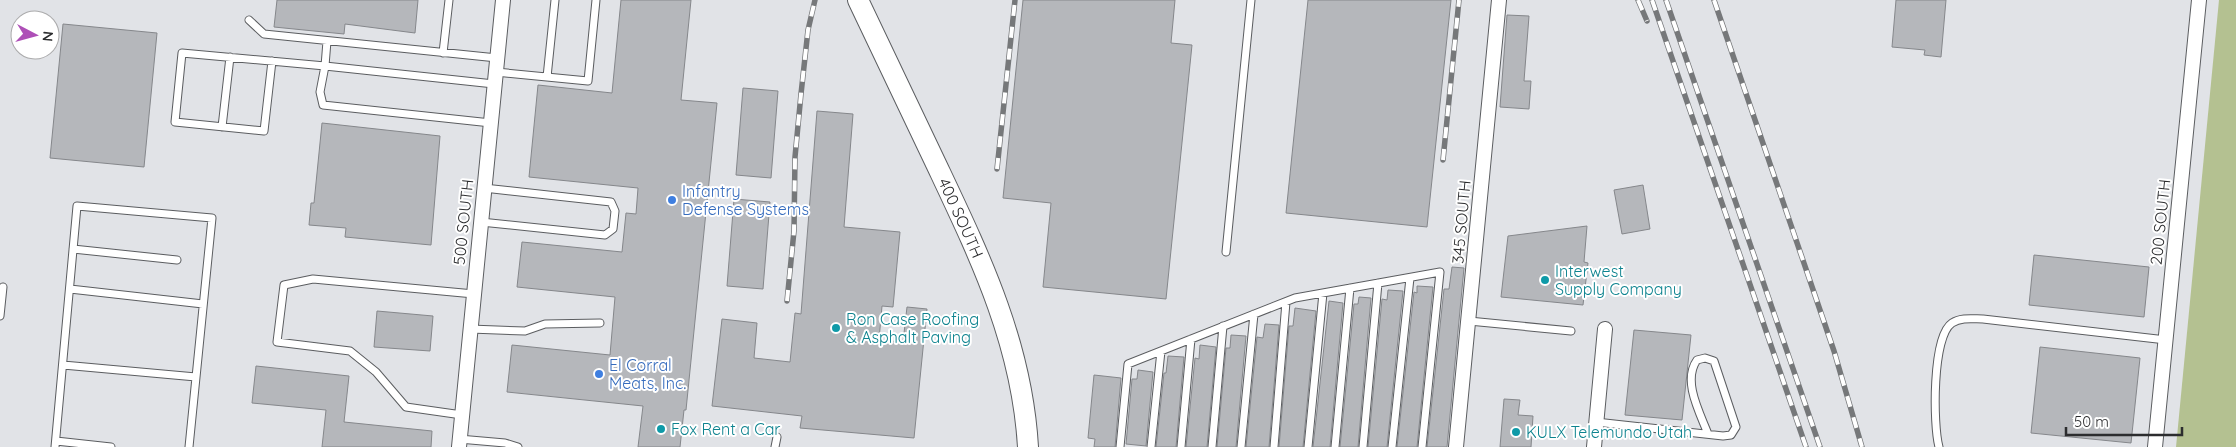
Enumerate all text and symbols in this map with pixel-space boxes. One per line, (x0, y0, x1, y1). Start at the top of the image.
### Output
north arrow (10, 10, 60, 60)
text: N (38, 30, 57, 42)
street label: 400 SOUTH (934, 175, 988, 261)
street label: 500 SOUTH (449, 178, 477, 266)
street label: 200 SOUTH (2146, 178, 2174, 266)
street label: 345 SOUTH (1447, 179, 1475, 265)
place label: Infantry Defense Systems (682, 181, 809, 219)
marker: Infantry Defense Systems (666, 194, 678, 206)
place label: Interwest Supply Company (1555, 261, 1682, 299)
marker: Interwest Supply Company (1539, 274, 1551, 286)
place label: Ron Case Roofing & Asphalt Paving (846, 309, 979, 347)
marker: Ron Case Roofing & Asphalt Paving (830, 322, 842, 334)
place label: El Corral Meats, Inc. (609, 355, 686, 393)
marker: El Corral Meats, Inc. (593, 368, 605, 380)
scale bar (2066, 404, 2182, 436)
text: 50 m (2074, 412, 2109, 431)
place label: Fox Rent a Car (671, 419, 781, 439)
place label: KULX Telemundo Utah (1526, 422, 1692, 442)
marker: Fox Rent a Car (655, 423, 667, 435)
marker: KULX Telemundo Utah (1510, 426, 1522, 438)

